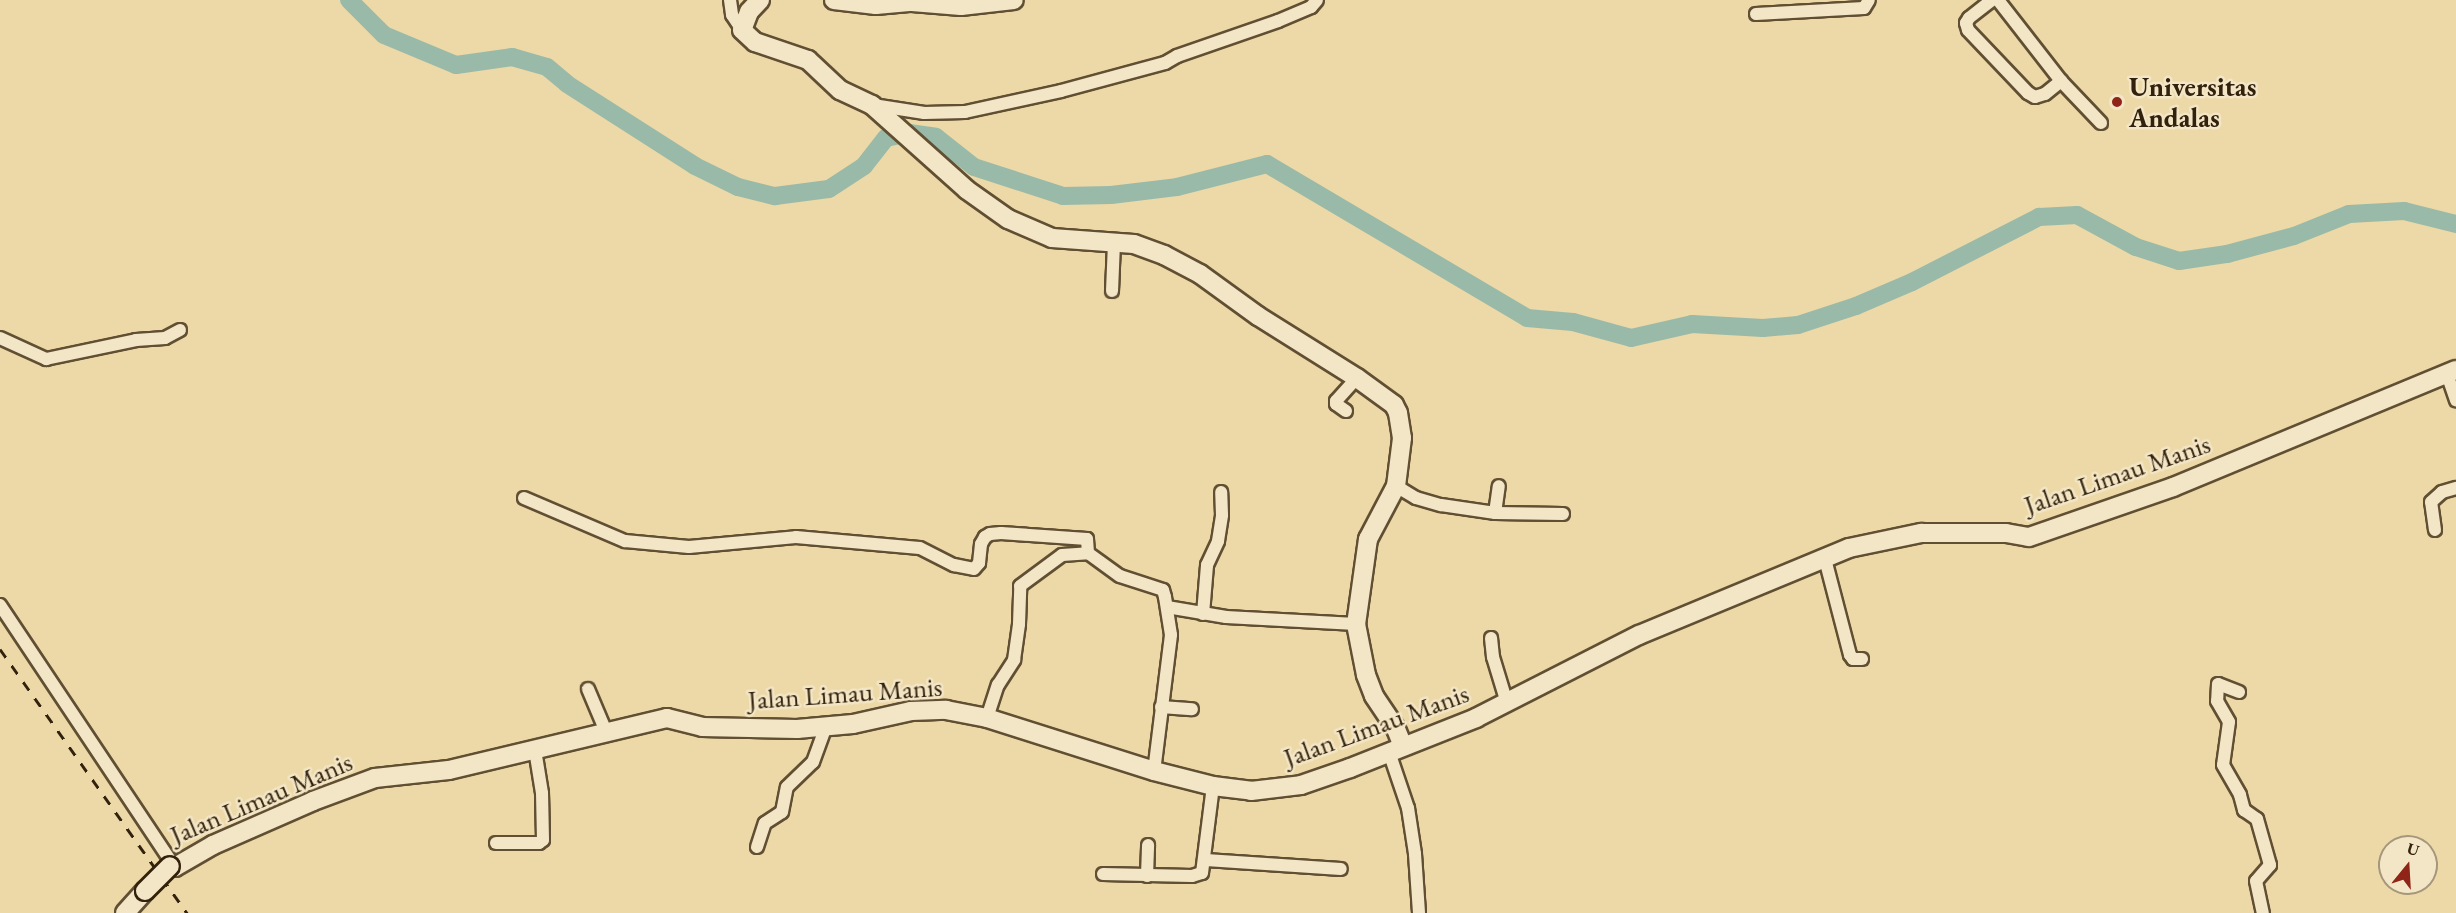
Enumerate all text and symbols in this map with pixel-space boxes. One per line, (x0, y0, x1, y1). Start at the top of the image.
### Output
place label: Universitas Andalas (2129, 70, 2256, 133)
marker: Universitas Andalas (2110, 95, 2124, 109)
street label: Jalan Limau Manis (2020, 427, 2214, 521)
street label: Jalan Limau Manis (747, 670, 943, 716)
street label: Jalan Limau Manis (1279, 676, 1473, 774)
street label: Jalan Limau Manis (165, 745, 357, 851)
north arrow (2378, 835, 2438, 895)
text: U (2404, 837, 2422, 861)

